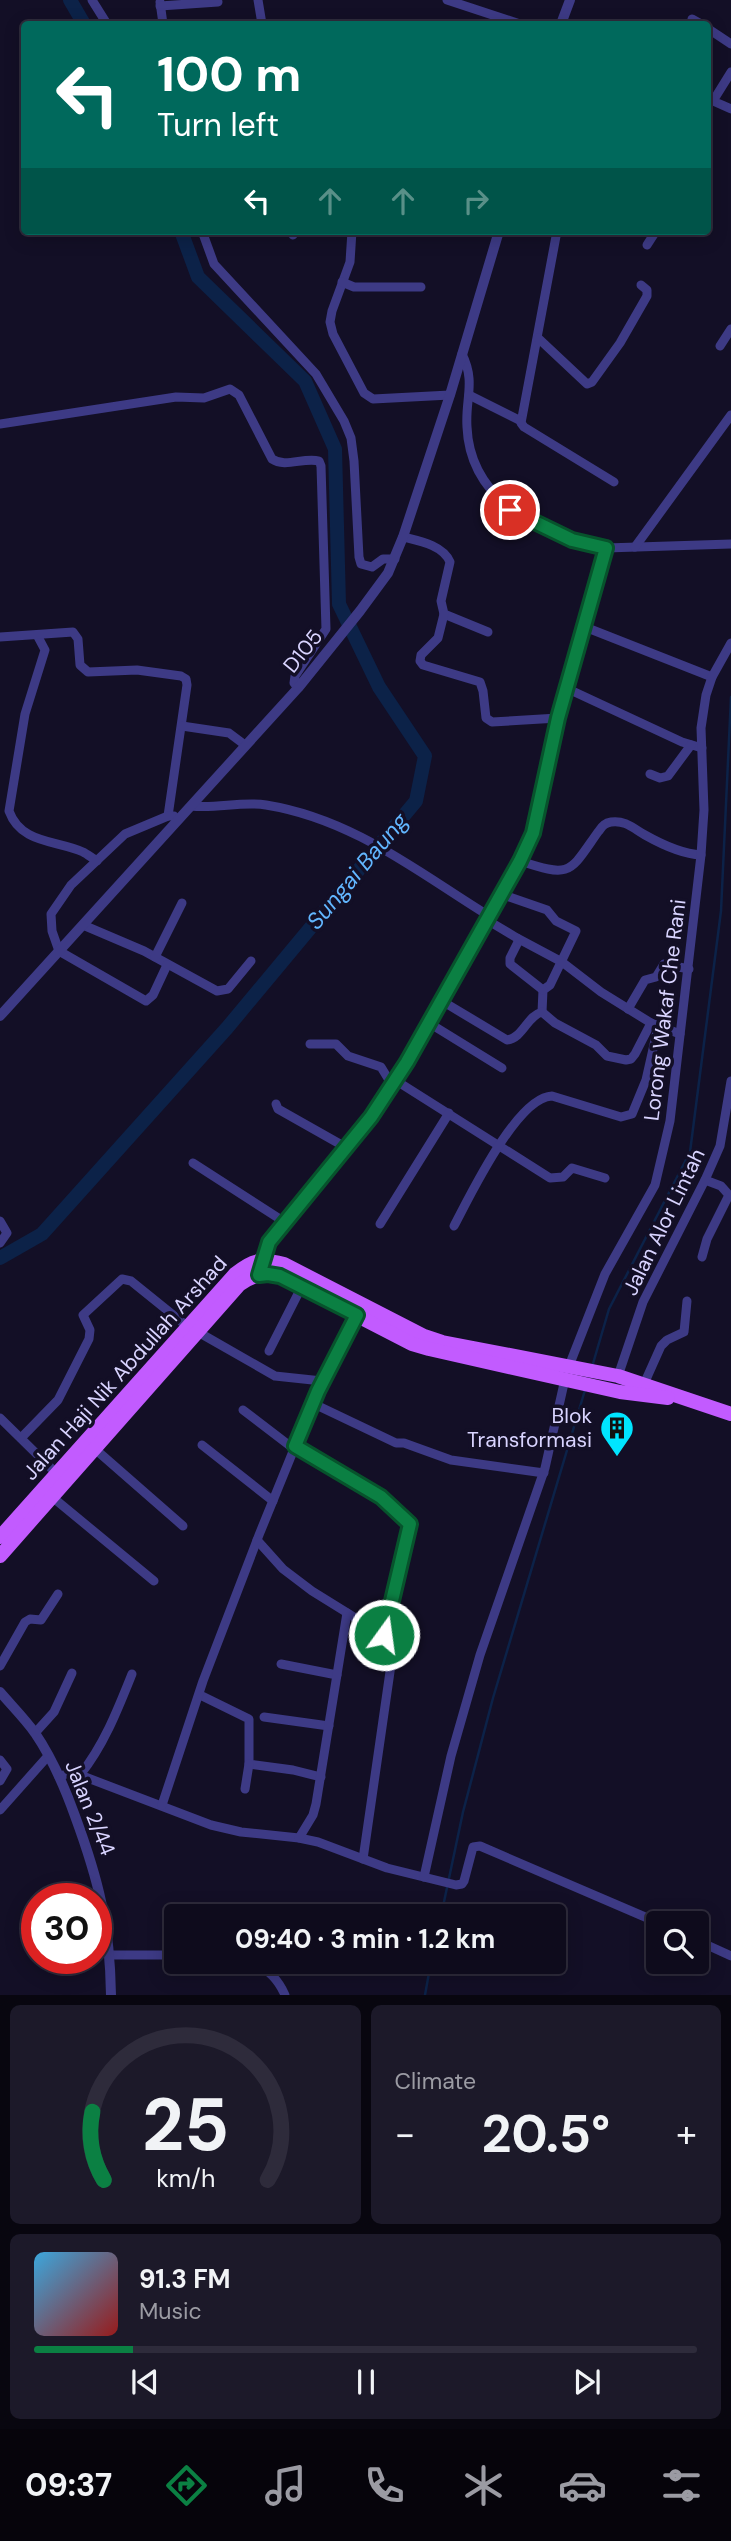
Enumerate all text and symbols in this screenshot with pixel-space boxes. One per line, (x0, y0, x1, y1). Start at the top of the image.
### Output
text: 100 m (157, 42, 301, 106)
icon: left (42, 49, 133, 140)
text: Turn left (157, 104, 279, 146)
icon: left (238, 182, 276, 220)
icon: ahead (311, 182, 349, 220)
icon: ahead (384, 182, 422, 220)
icon: right (457, 182, 495, 220)
pin (480, 480, 540, 540)
icon: arrive (491, 491, 529, 529)
street label: D105 (277, 623, 329, 679)
water label: Sungai Baung (300, 806, 415, 935)
street label: Lorong Wakaf Che Rani (638, 898, 692, 1122)
street label: Jalan Alor Lintah (616, 1144, 712, 1300)
street label: Jalan Haji Nik Abdullah Arshad (17, 1250, 233, 1486)
place label: Blok Transformasi (467, 1402, 592, 1454)
building icon: Blok Transformasi (598, 1409, 636, 1458)
position arrow (347, 1598, 421, 1672)
street label: Jalan 2/44 (58, 1756, 122, 1860)
speed limit sign: 30 (21, 1883, 112, 1974)
map controls (646, 1911, 709, 1974)
button: search (646, 1911, 709, 1974)
text: 09:40 · 3 min · 1.2 km (235, 1922, 495, 1956)
text: Climate (395, 2066, 476, 2096)
text: 25 (142, 2079, 229, 2174)
text: 20.5° (481, 2100, 610, 2168)
text: − (395, 2109, 415, 2159)
text: + (676, 2109, 697, 2159)
text: km/h (156, 2162, 215, 2195)
text: 91.3 FM (139, 2262, 231, 2296)
text: Music (139, 2296, 202, 2326)
icon: previous (126, 2363, 164, 2401)
icon: pause (347, 2363, 385, 2401)
icon: next (568, 2363, 606, 2401)
icon: directions (162, 2461, 211, 2510)
icon: music (261, 2461, 310, 2510)
icon: phone (360, 2461, 409, 2510)
icon: climate (459, 2461, 508, 2510)
icon: car (558, 2461, 607, 2510)
icon: filters (657, 2461, 706, 2510)
text: 09:37 (25, 2464, 112, 2506)

